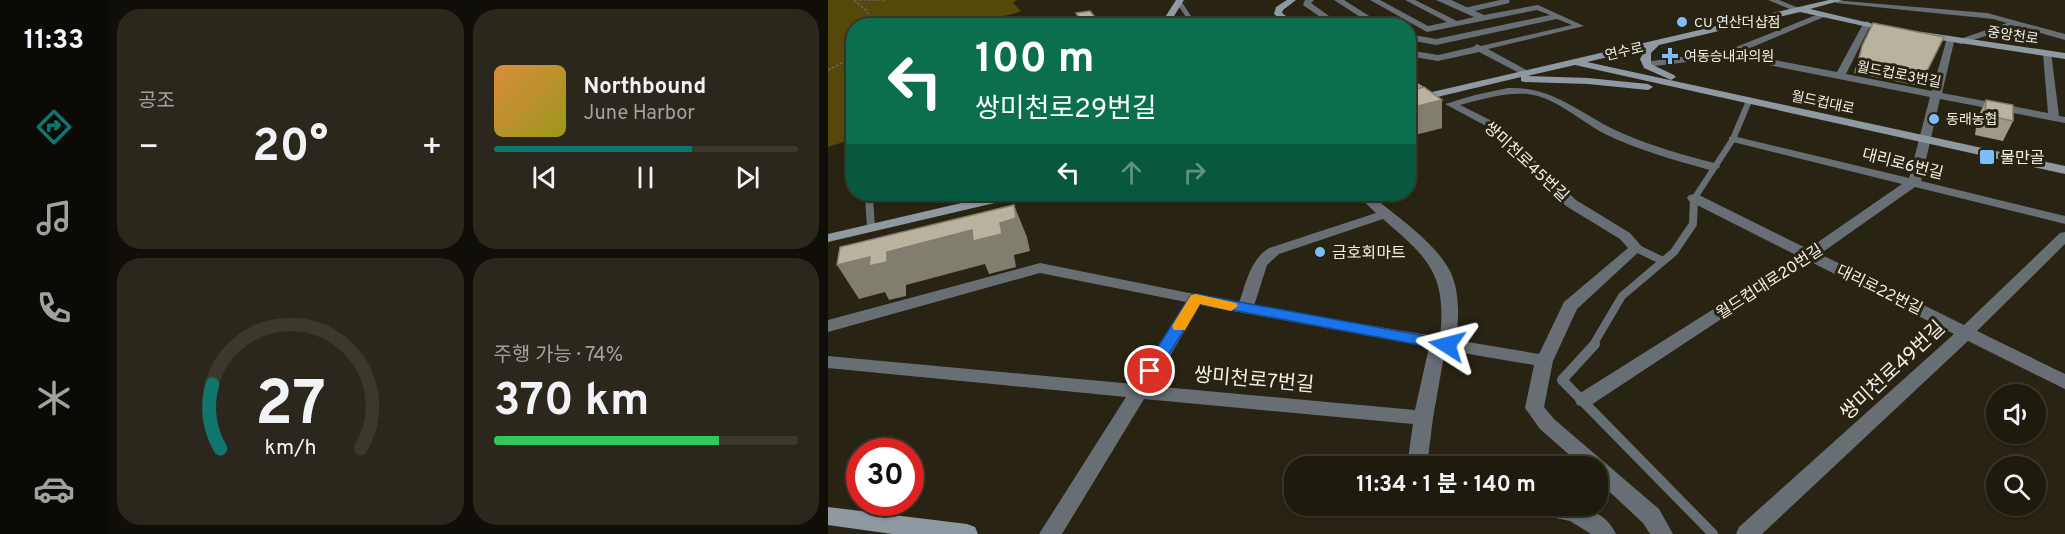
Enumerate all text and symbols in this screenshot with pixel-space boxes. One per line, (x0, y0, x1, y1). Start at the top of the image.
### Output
marker: CU 연산더샵점 (1675, 15, 1689, 29)
place label: CU 연산더샵점 (1694, 15, 1780, 32)
street label: 중앙천로 (1986, 23, 2040, 49)
text: 11:33 (24, 24, 84, 58)
text: 100 m (975, 34, 1094, 87)
street label: 연수로 (1604, 40, 1645, 65)
icon: left (876, 42, 954, 120)
marker: 여동승내과의원 (1661, 47, 1679, 65)
place label: 여동승내과의원 (1684, 49, 1774, 66)
street label: 월드컵로3번길 (1855, 59, 1942, 92)
text: Northbound (584, 74, 706, 101)
street label: 월드컵대로 (1789, 88, 1856, 119)
text: 공조 (138, 89, 175, 115)
text: 쌍미천로29번길 (975, 93, 1157, 127)
text: June Harbor (584, 101, 695, 127)
icon: directions (33, 106, 75, 148)
marker: 동래농협 (1927, 112, 1941, 126)
place label: 동래농협 (1946, 112, 1998, 129)
street label: 쌍미천로45번길 (1479, 118, 1572, 207)
text: 20° (252, 120, 328, 177)
text: − (138, 128, 159, 170)
text: + (421, 128, 442, 170)
street label: 대리로6번길 (1860, 145, 1945, 185)
marker: 물만골 (1978, 148, 1996, 166)
place label: 물만골 (2000, 149, 2044, 169)
icon: left (1052, 156, 1085, 189)
icon: ahead (1115, 156, 1148, 189)
icon: right (1178, 156, 1211, 189)
icon: previous (528, 161, 561, 194)
icon: pause (629, 161, 662, 194)
icon: next (731, 161, 764, 194)
icon: music (33, 197, 75, 239)
street label: 월드컵대로20번길 (1713, 241, 1827, 325)
place label: 금호회마트 (1332, 244, 1406, 264)
marker: 금호회마트 (1313, 245, 1327, 259)
street label: 대리로22번길 (1833, 261, 1925, 320)
icon: phone (33, 287, 75, 329)
position arrow (1415, 313, 1479, 377)
street label: 쌍미천로49번길 (1835, 316, 1951, 427)
text: 주행 가능 · 74% (494, 343, 623, 369)
pin (1124, 345, 1175, 396)
icon: arrive (1133, 354, 1166, 387)
street label: 쌍미천로7번길 (1193, 363, 1315, 399)
text: 27 (255, 368, 326, 447)
text: 370 km (494, 374, 649, 431)
icon: climate (33, 377, 75, 419)
map controls (1986, 384, 2046, 516)
button: sound (1986, 384, 2046, 444)
text: km/h (264, 435, 316, 462)
speed limit sign: 30 (846, 438, 924, 516)
button: search (1986, 456, 2046, 516)
icon: car (33, 468, 75, 510)
text: 11:34 · 1 분 · 140 m (1356, 472, 1536, 499)

